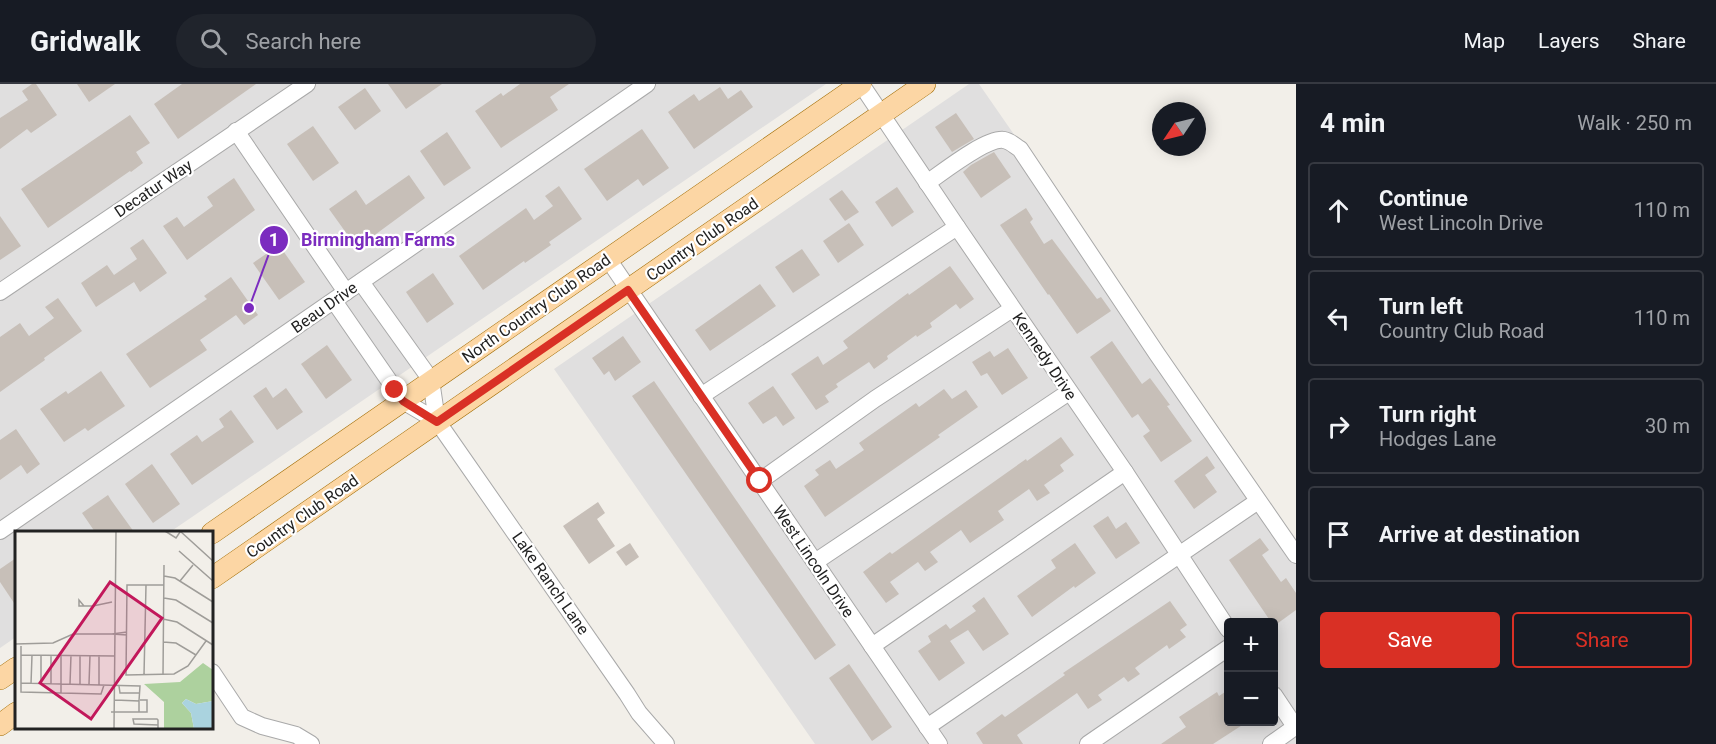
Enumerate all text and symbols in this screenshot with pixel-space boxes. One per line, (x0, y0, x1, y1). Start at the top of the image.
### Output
search box (176, 14, 596, 68)
text: Gridwalk (30, 25, 140, 58)
icon: search (197, 25, 230, 58)
text: Search here (245, 29, 361, 54)
text: Map (1463, 29, 1505, 53)
text: Layers (1538, 29, 1599, 53)
text: Share (1632, 29, 1686, 53)
north arrow (1152, 102, 1206, 156)
text: 4 min (1320, 108, 1385, 138)
text: Walk · 250 m (1577, 111, 1692, 135)
street label: Decatur Way (111, 155, 196, 221)
text: Continue (1379, 186, 1468, 211)
street label: Country Club Road (643, 194, 762, 285)
icon: ahead (1322, 194, 1355, 227)
text: 110 m (1634, 198, 1690, 222)
text: West Lincoln Drive (1379, 211, 1543, 235)
callout: Birmingham Farms (259, 222, 467, 258)
text: 1 (269, 229, 279, 250)
text: Birmingham Farms (301, 229, 455, 250)
street label: North Country Club Road (458, 250, 614, 367)
street label: Beau Drive (288, 278, 361, 337)
text: Turn left (1379, 294, 1463, 319)
icon: left (1322, 302, 1355, 335)
text: 110 m (1634, 306, 1690, 330)
street label: Kennedy Drive (1008, 309, 1081, 403)
text: Country Club Road (1379, 319, 1544, 343)
route end (381, 376, 407, 402)
text: Turn right (1379, 402, 1476, 427)
icon: right (1322, 410, 1355, 443)
text: 30 m (1645, 414, 1690, 438)
text: Hodges Lane (1379, 427, 1496, 451)
route start (746, 467, 772, 493)
street label: Country Club Road (243, 471, 362, 562)
street label: West Lincoln Drive (769, 502, 858, 621)
icon: arrive (1322, 518, 1355, 551)
text: Arrive at destination (1379, 522, 1580, 547)
street label: Lake Ranch Lane (508, 528, 593, 638)
inset map (15, 531, 213, 729)
button: Save (1320, 612, 1500, 668)
button: Share (1512, 612, 1692, 668)
map controls (1224, 618, 1278, 726)
button: + (1224, 618, 1278, 672)
button: − (1224, 672, 1278, 726)

